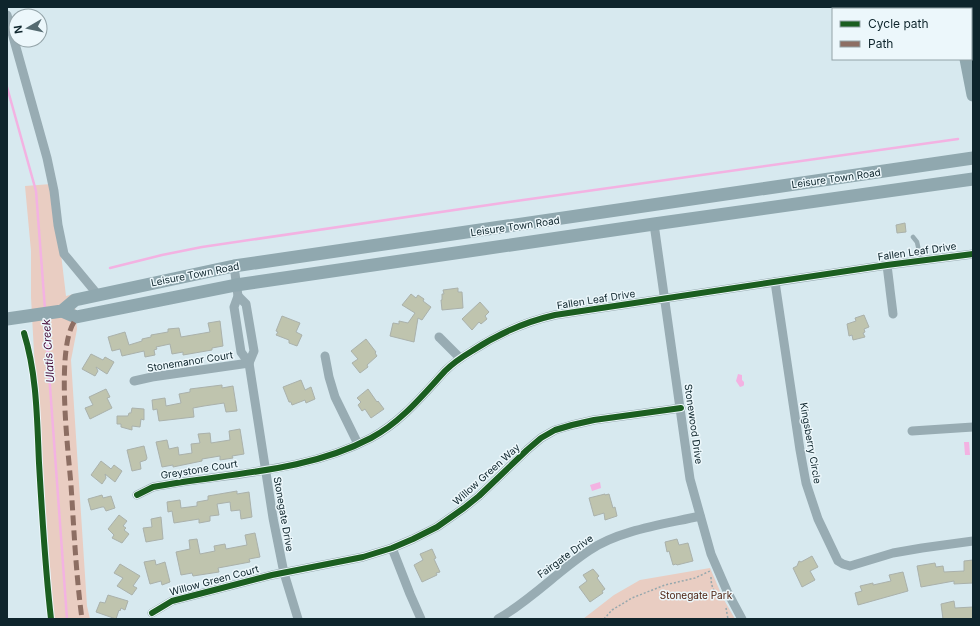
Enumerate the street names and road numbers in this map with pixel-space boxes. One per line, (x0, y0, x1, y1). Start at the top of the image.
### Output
street label: Leisure Town Road (791, 166, 881, 190)
street label: Leisure Town Road (470, 214, 560, 238)
street label: Fallen Leaf Drive (877, 240, 957, 262)
street label: Leisure Town Road (150, 260, 240, 288)
street label: Fallen Leaf Drive (556, 287, 636, 311)
street label: Stonemanor Court (146, 348, 234, 374)
street label: Stonewood Drive (682, 383, 706, 465)
street label: Kingsberry Circle (798, 402, 824, 485)
street label: Willow Green Way (450, 441, 522, 507)
street label: Greystone Court (160, 457, 239, 481)
street label: Stonegate Drive (272, 476, 297, 552)
street label: Fairgate Drive (535, 532, 595, 580)
street label: Willow Green Court (168, 562, 261, 598)

